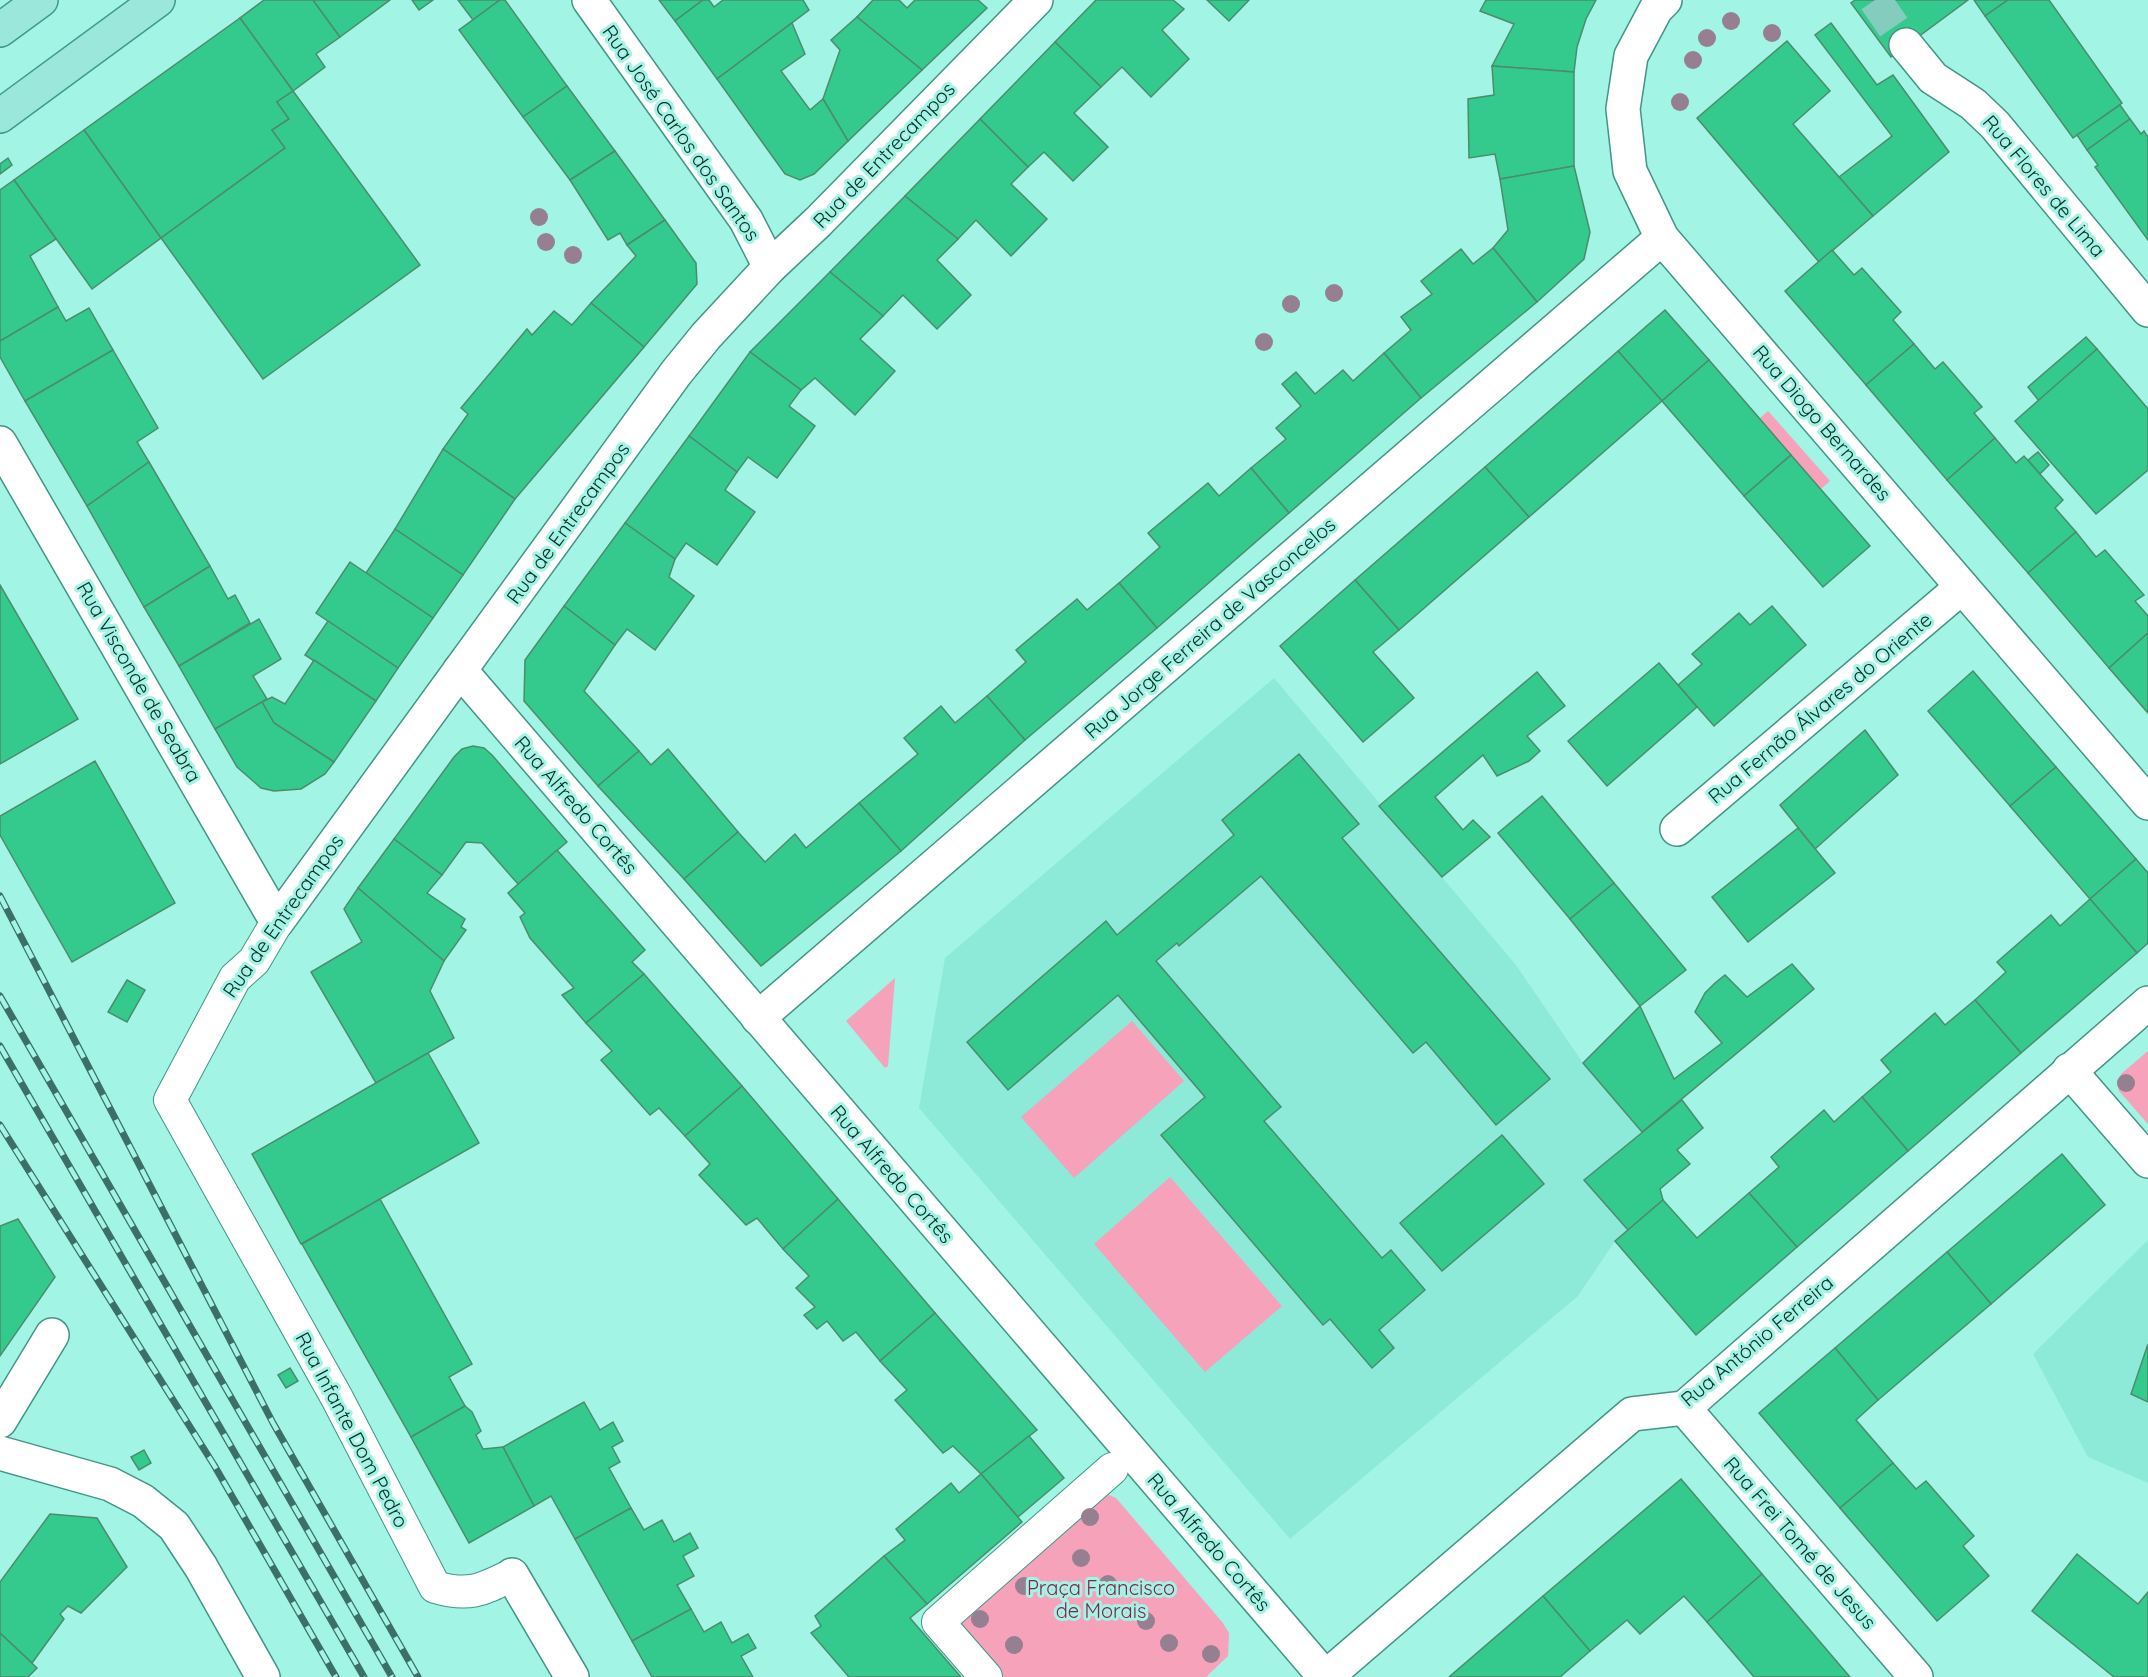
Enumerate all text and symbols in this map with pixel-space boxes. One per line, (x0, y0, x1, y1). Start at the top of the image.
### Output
street label: Rua José Carlos dos Santos (597, 20, 766, 246)
street label: Rua de Entrecampos (807, 76, 960, 233)
street label: Rua Flores de Lima (1978, 110, 2111, 262)
street label: Rua Diogo Bernardes (1748, 340, 1897, 506)
street label: Rua de Entrecampos (501, 437, 635, 608)
street label: Rua Jorge Ferreira de Vasconcelos (1079, 512, 1340, 744)
street label: Rua Visconde de Seabra (72, 577, 207, 786)
street label: Rua Fernão Álvares do Oriente (1703, 607, 1937, 809)
street label: Rua Alfredo Cortês (509, 730, 643, 879)
street label: Rua de Entrecampos (217, 829, 348, 1002)
street label: Rua Alfredo Cortês (825, 1099, 959, 1248)
street label: Rua António Ferreira (1675, 1270, 1838, 1412)
street label: Rua Infante Dom Pedro (290, 1328, 415, 1532)
street label: Rua Frei Tomé de Jesus (1719, 1451, 1882, 1634)
street label: Rua Alfredo Cortês (1142, 1467, 1276, 1616)
park label: Praça Francisco de Morais (1027, 1575, 1175, 1623)

